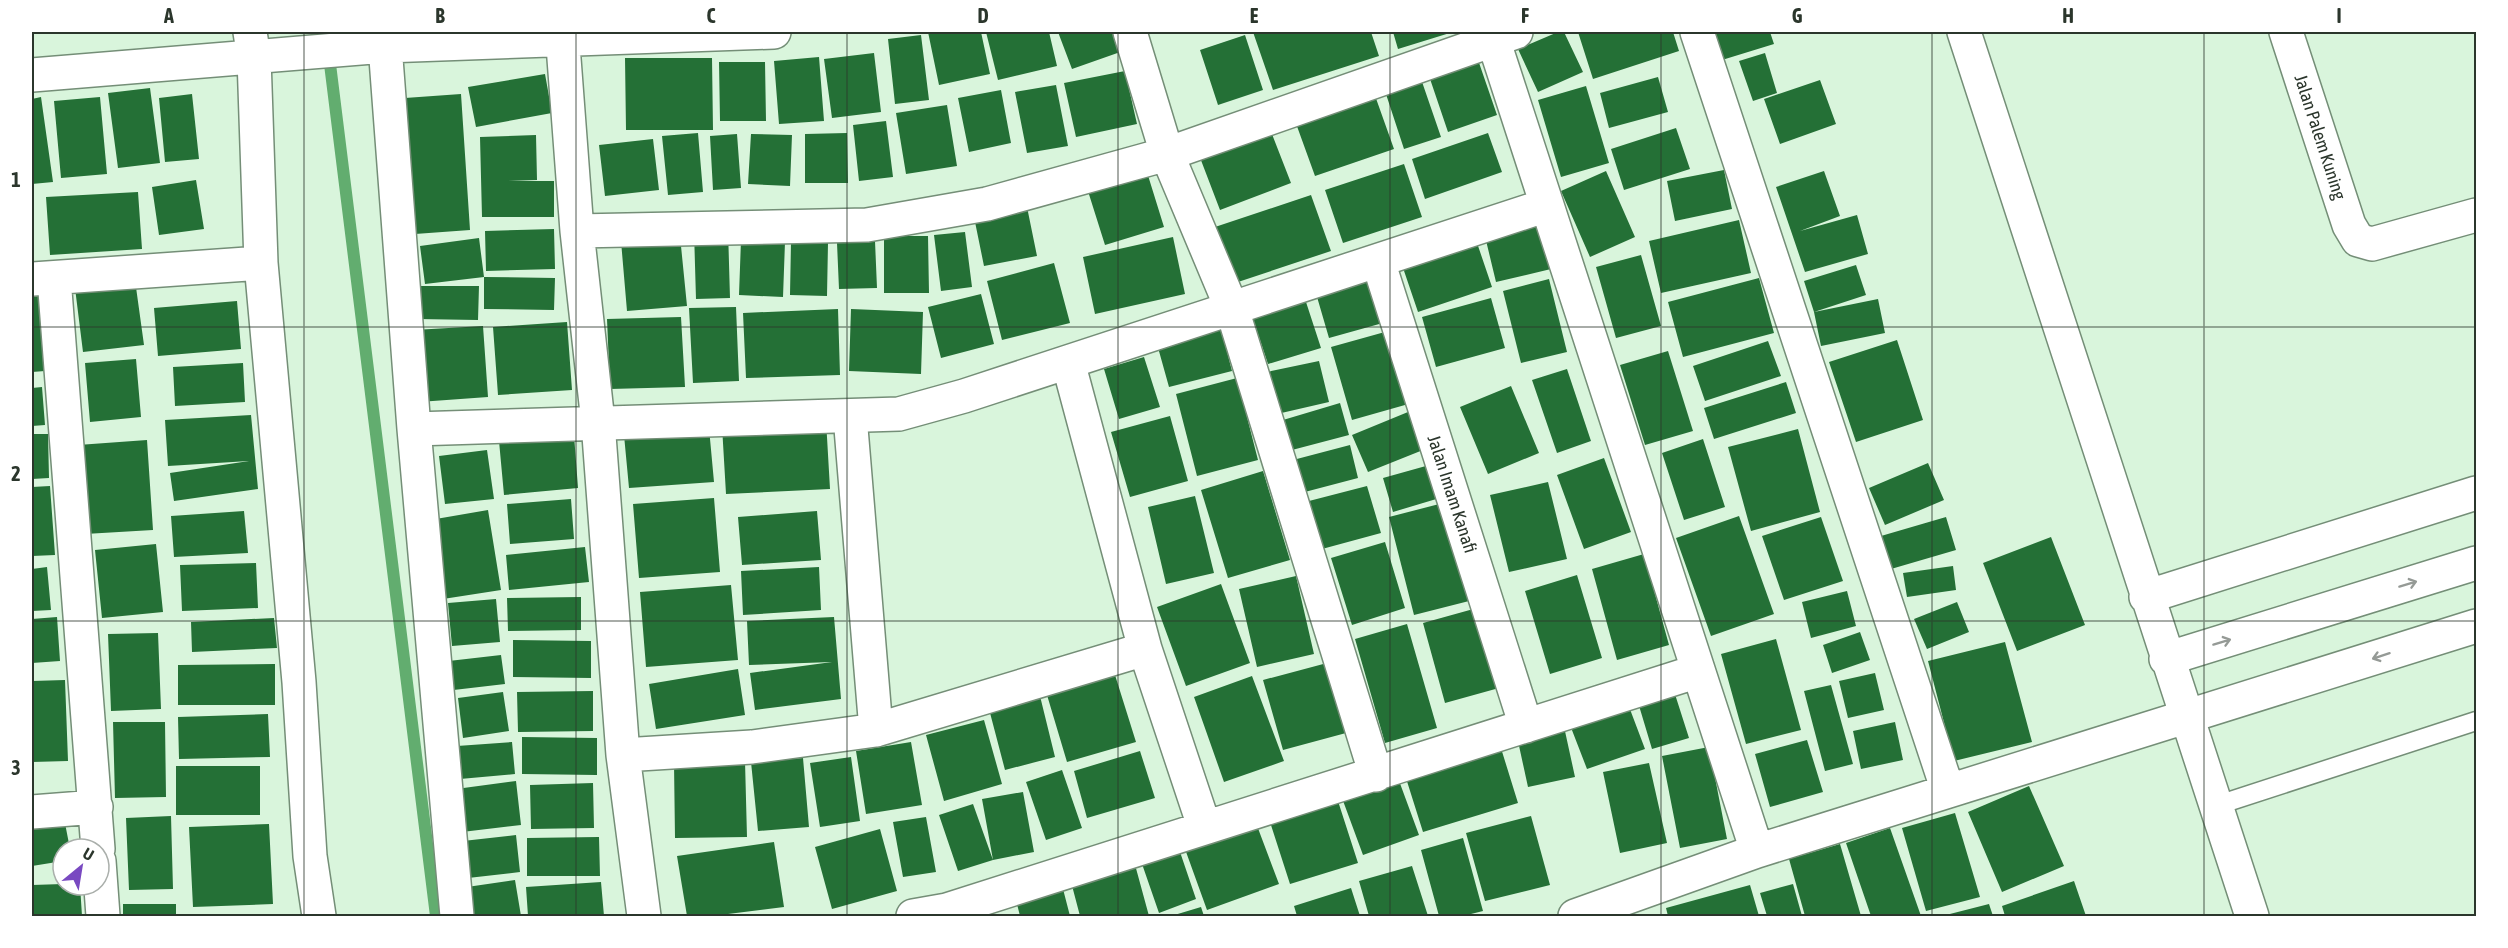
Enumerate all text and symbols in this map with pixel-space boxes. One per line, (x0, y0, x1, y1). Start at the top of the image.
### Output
text: A (163, 4, 174, 27)
text: B (435, 4, 445, 27)
text: C (707, 4, 716, 27)
text: D (977, 4, 989, 27)
text: E (1250, 4, 1259, 27)
text: F (1521, 4, 1529, 27)
text: G (1792, 4, 1803, 27)
text: H (2062, 4, 2074, 27)
text: I (2336, 4, 2342, 27)
street label: Jalan Palem Kuning (2290, 72, 2351, 202)
text: 1 (11, 168, 21, 191)
street label: Jalan Imam Kanafi (1424, 432, 1481, 556)
text: 2 (11, 462, 21, 485)
one-way arrow (2398, 578, 2417, 589)
one-way arrow (2212, 636, 2231, 647)
one-way arrow (2372, 651, 2391, 662)
text: 3 (11, 756, 21, 779)
north arrow (51, 837, 111, 897)
text: U (80, 844, 97, 864)

